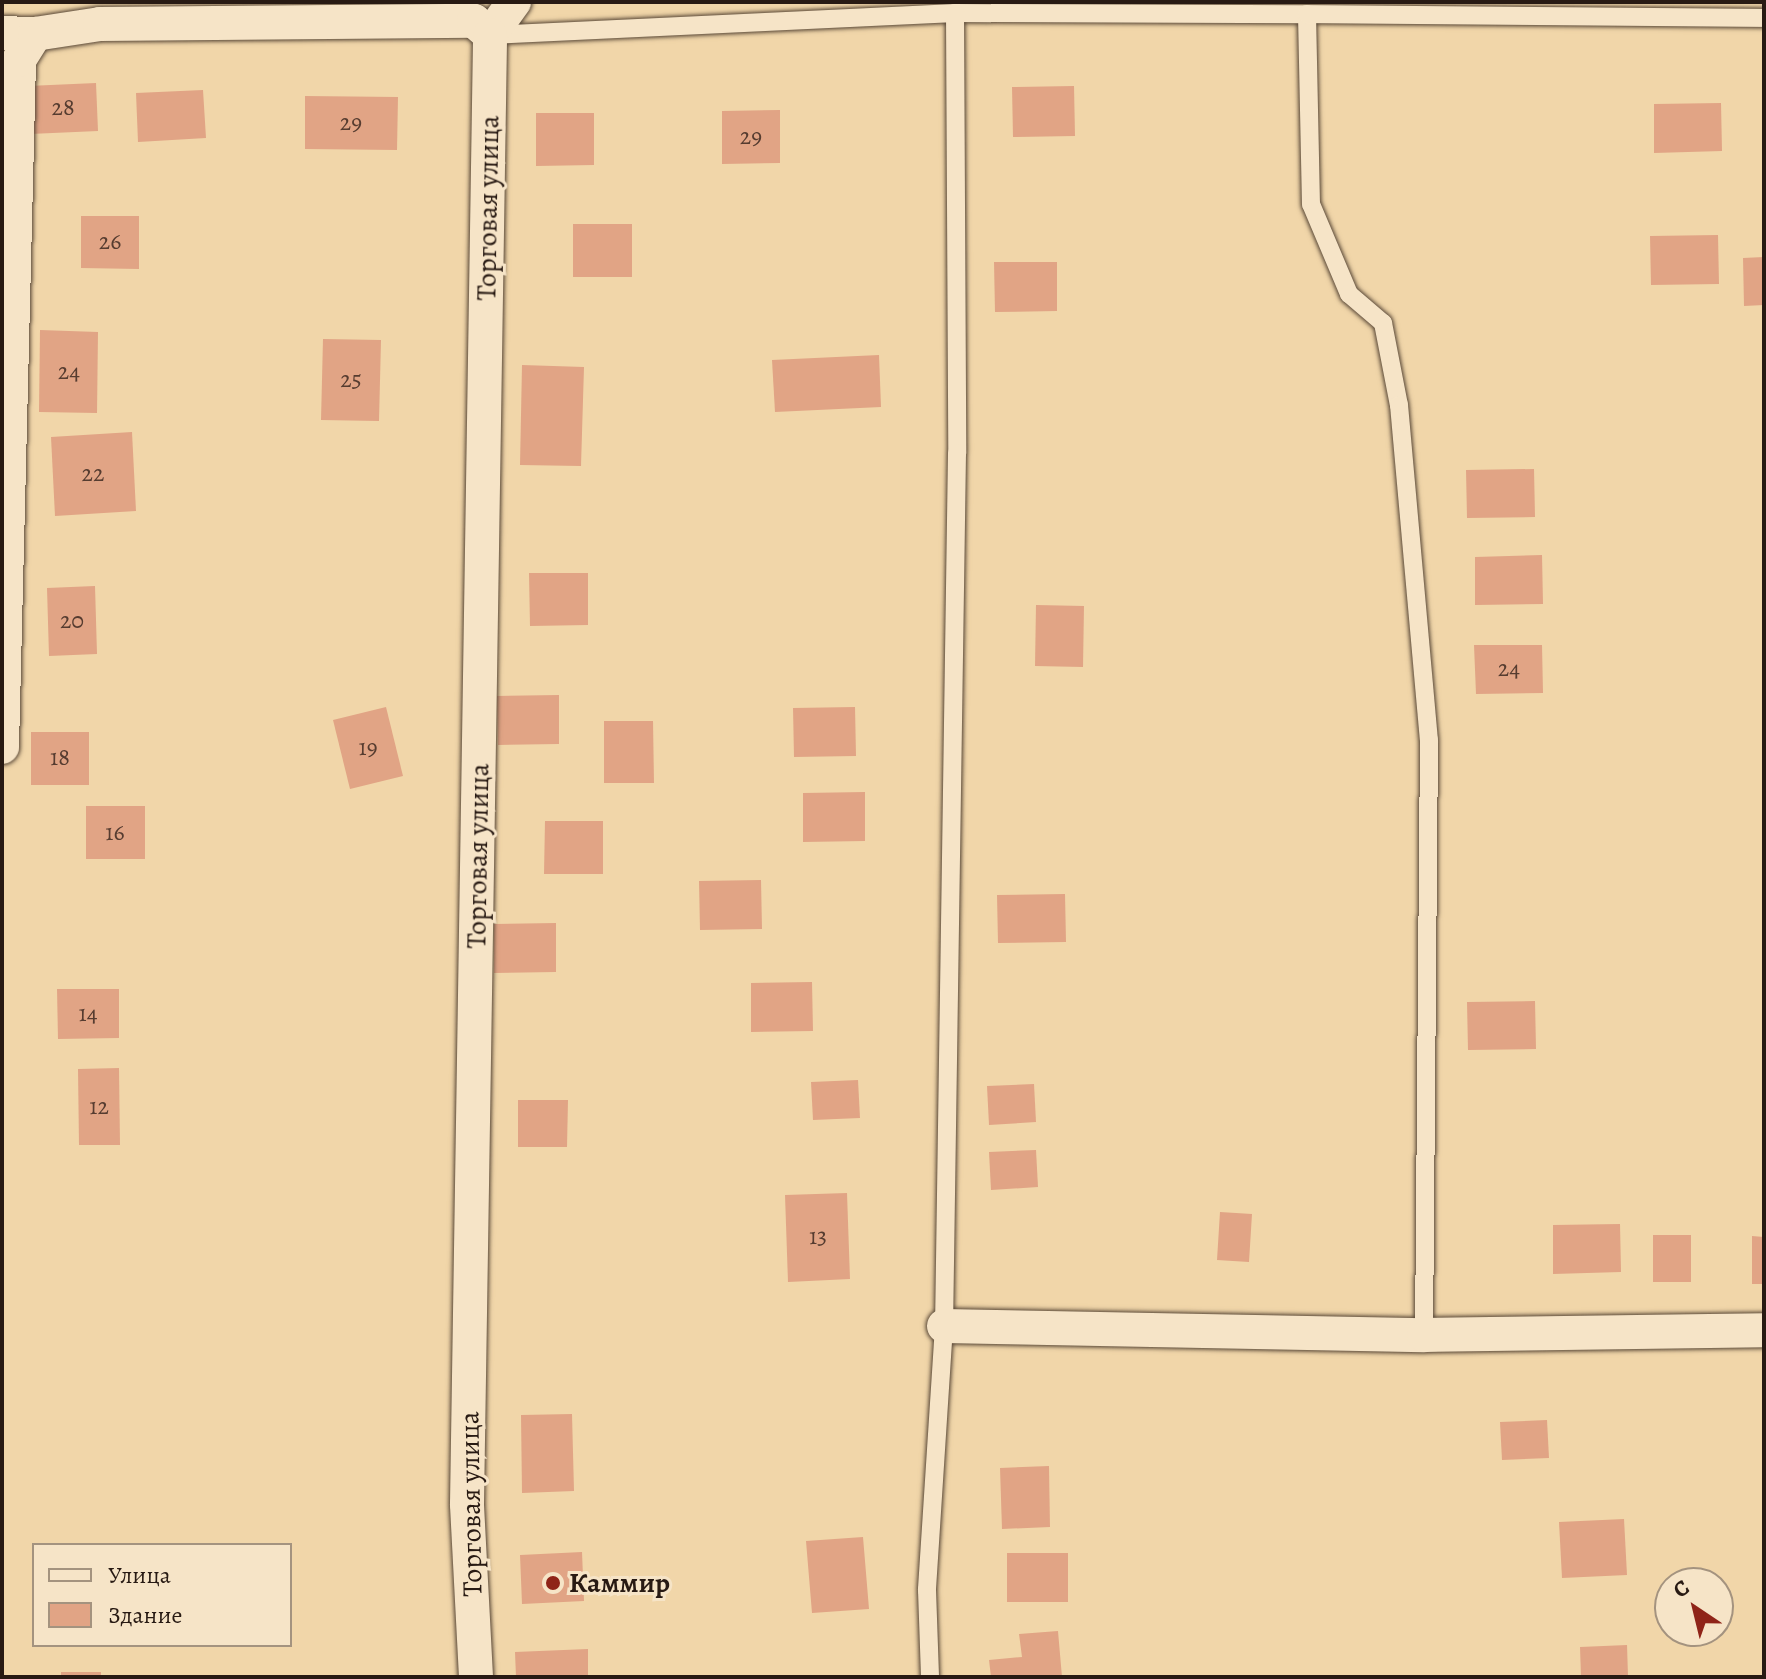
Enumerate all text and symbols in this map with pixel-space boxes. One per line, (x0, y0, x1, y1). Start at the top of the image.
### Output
house number: 28 (51, 94, 75, 122)
house number: 29 (340, 109, 362, 137)
street label: Торговая улица (470, 115, 506, 301)
house number: 29 (740, 123, 762, 151)
house number: 26 (99, 228, 121, 256)
house number: 24 (58, 358, 80, 386)
house number: 25 (340, 366, 362, 394)
house number: 22 (82, 460, 104, 488)
house number: 20 (60, 607, 84, 635)
house number: 24 (1498, 655, 1520, 683)
house number: 19 (358, 734, 378, 762)
house number: 18 (50, 744, 70, 772)
street label: Торговая улица (460, 763, 496, 949)
house number: 16 (105, 819, 125, 847)
house number: 14 (78, 1000, 98, 1028)
house number: 12 (89, 1093, 109, 1121)
house number: 13 (809, 1223, 827, 1251)
street label: Торговая улица (453, 1411, 489, 1597)
legend (32, 1543, 292, 1647)
text: Улица (108, 1559, 171, 1591)
place label: Каммир (569, 1566, 670, 1600)
north arrow (1654, 1567, 1734, 1647)
text: С (1667, 1573, 1696, 1605)
marker: Каммир (544, 1574, 562, 1592)
text: Здание (108, 1599, 183, 1631)

